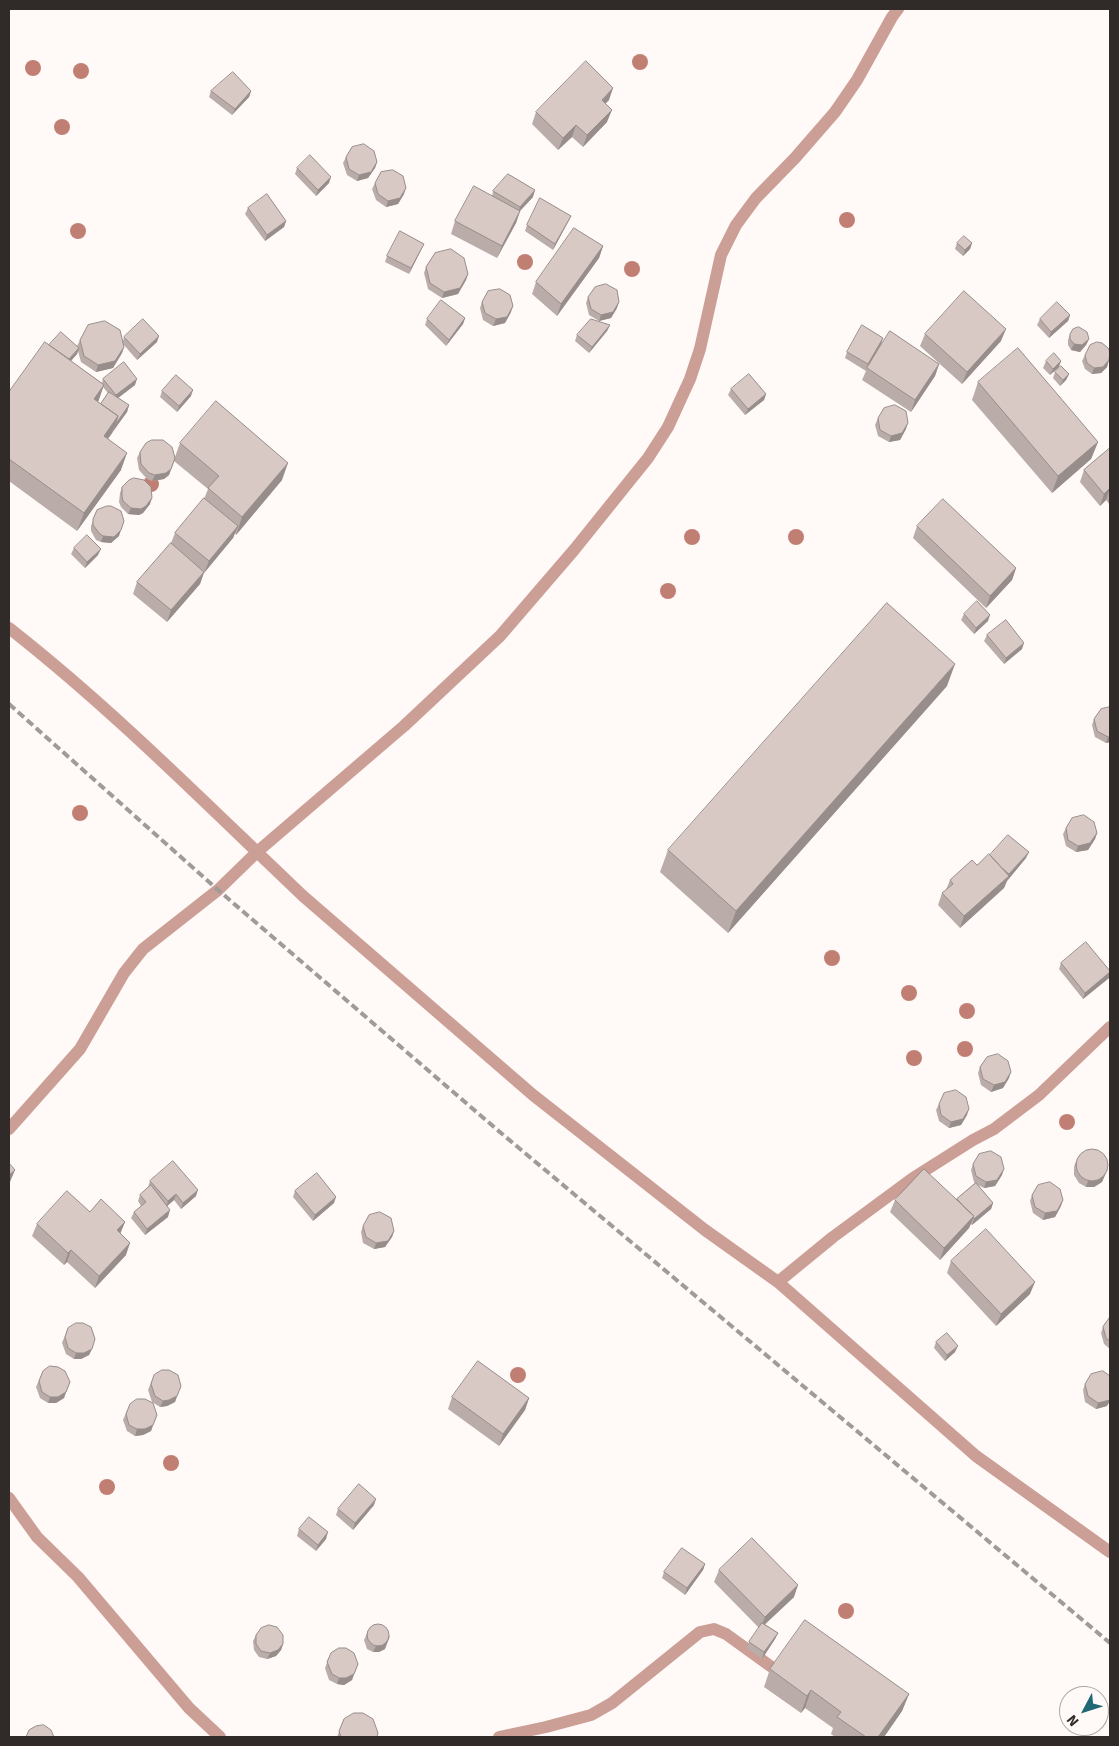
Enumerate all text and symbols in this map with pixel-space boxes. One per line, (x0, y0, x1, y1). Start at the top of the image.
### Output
north arrow (1059, 1686, 1109, 1736)
text: N (1063, 1711, 1083, 1730)

